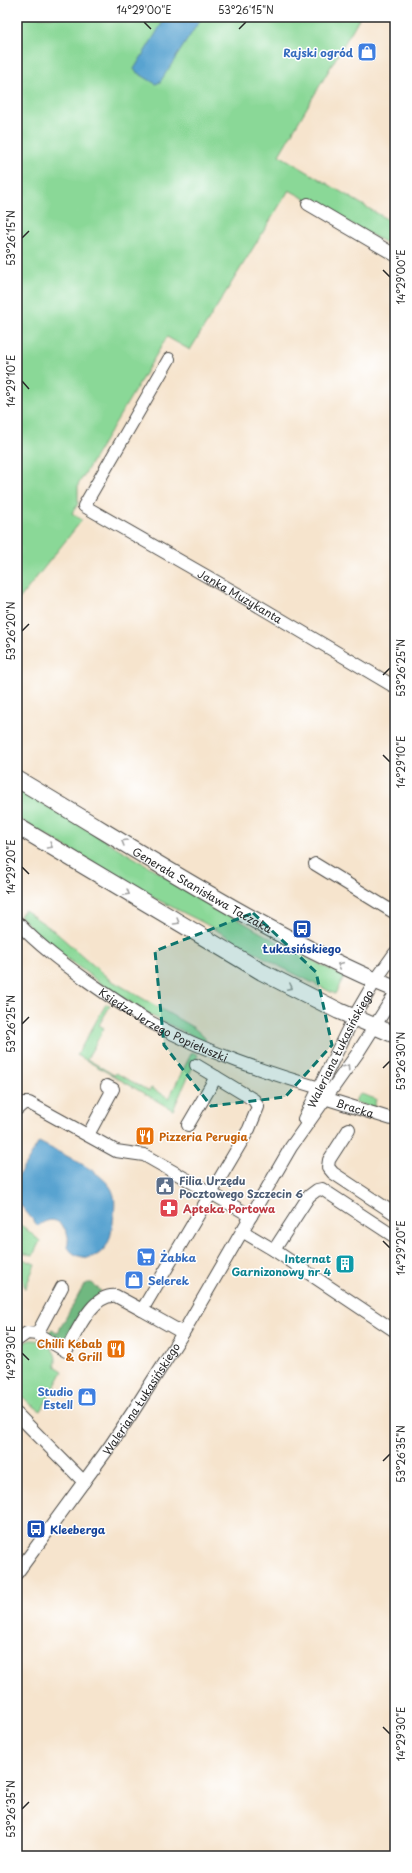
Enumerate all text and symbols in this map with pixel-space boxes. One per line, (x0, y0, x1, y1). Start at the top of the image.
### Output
text: 14°29'00"E (116, 2, 172, 17)
text: 53°26'15"N (218, 2, 274, 17)
shop icon: Rajski ogród (356, 41, 378, 63)
place label: Rajski ogród (283, 44, 354, 61)
text: 53°26'15"N (3, 210, 18, 266)
text: 14°29'00"E (393, 249, 408, 305)
text: 14°29'10"E (3, 355, 18, 407)
street label: Janka Muzykanta (195, 564, 286, 627)
text: 53°26'20"N (3, 601, 18, 661)
text: 53°26'25"N (393, 639, 408, 697)
text: 14°29'10"E (393, 736, 408, 788)
text: 14°29'20"E (3, 839, 18, 895)
one-way arrow (121, 840, 128, 847)
one-way arrow (46, 842, 53, 849)
street label: Generała Stanisława Taczaka (130, 842, 276, 937)
one-way arrow (123, 888, 130, 895)
one-way arrow (173, 918, 180, 925)
bus stop icon: Łukasińskiego (291, 918, 313, 940)
place label: Łukasińskiego (262, 940, 342, 957)
one-way arrow (337, 962, 344, 970)
one-way arrow (286, 982, 293, 989)
street label: Księdza Jerzego Popiełuszki (96, 983, 231, 1065)
street label: Waleriana Łukasińskiego (302, 986, 377, 1111)
text: 53°26'25"N (3, 995, 18, 1053)
text: 53°26'30"N (393, 1031, 408, 1090)
one-way arrow (343, 1064, 350, 1071)
street label: Bracka (334, 1094, 376, 1122)
restaurant icon: Pizzeria Perugia (134, 1125, 156, 1147)
place label: Pizzeria Perugia (159, 1128, 248, 1145)
place label: Filia Urzędu Pocztowego Szczecin 6 (179, 1172, 303, 1202)
public building icon: Filia Urzędu Pocztowego Szczecin 6 (154, 1175, 176, 1197)
pharmacy icon: Apteka Portowa (158, 1197, 180, 1219)
place label: Apteka Portowa (183, 1200, 276, 1217)
text: 14°29'20"E (393, 1220, 408, 1276)
supermarket icon: Żabka (135, 1246, 157, 1268)
place label: Żabka (160, 1249, 197, 1266)
place label: Internat Garnizonowy nr 4 (231, 1250, 332, 1280)
building icon: Internat Garnizonowy nr 4 (334, 1253, 356, 1275)
shop icon: Selerek (123, 1269, 145, 1291)
place label: Selerek (148, 1272, 190, 1289)
text: 14°29'30"E (3, 1326, 18, 1380)
place label: Chilli Kebab & Grill (37, 1335, 102, 1365)
restaurant icon: Chilli Kebab & Grill (105, 1338, 127, 1360)
street label: Waleriana Łukasińskiego (98, 1339, 184, 1458)
place label: Studio Estell (38, 1383, 74, 1413)
shop icon: Studio Estell (76, 1386, 98, 1408)
text: 53°26'35"N (393, 1425, 408, 1483)
bus stop icon: Kleeberga (25, 1518, 47, 1540)
place label: Kleeberga (50, 1521, 106, 1538)
text: 14°29'30"E (393, 1707, 408, 1761)
text: 53°26'35"N (3, 1780, 18, 1838)

